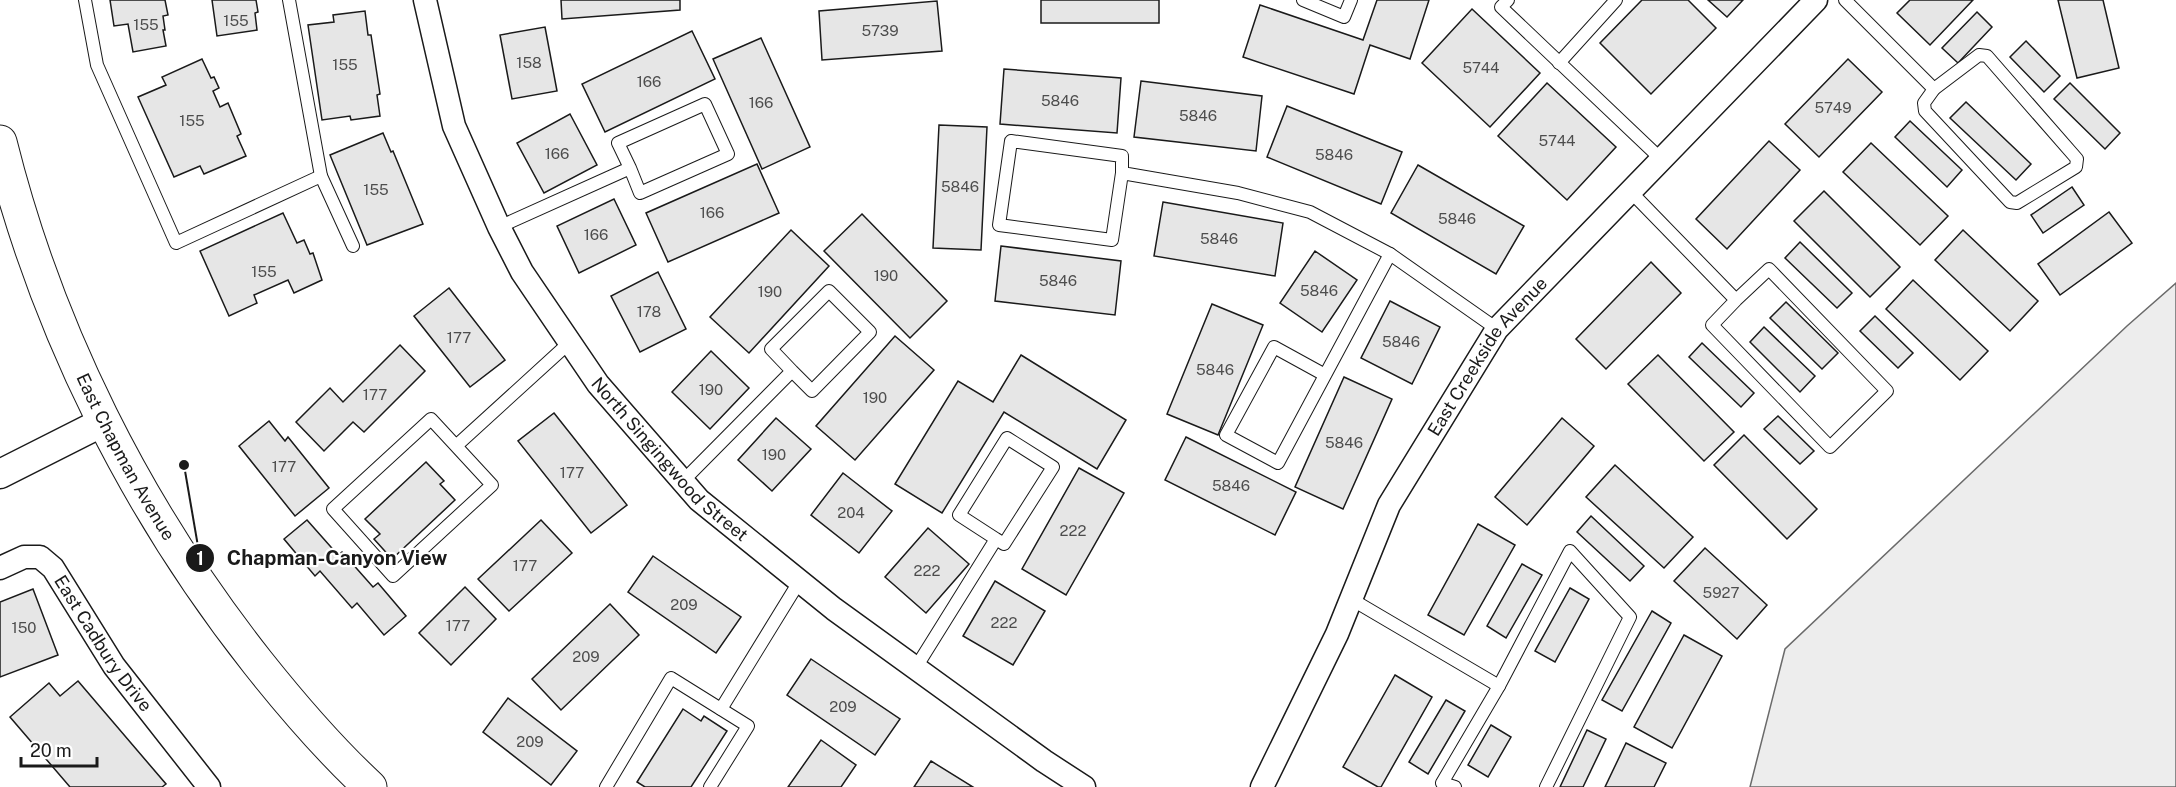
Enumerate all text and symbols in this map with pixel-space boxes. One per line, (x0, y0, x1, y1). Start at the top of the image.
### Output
house number: 155 (223, 12, 249, 29)
house number: 155 (133, 16, 159, 33)
house number: 5739 (861, 22, 899, 39)
house number: 158 (516, 54, 542, 71)
house number: 155 (332, 56, 358, 73)
house number: 5744 (1462, 59, 1500, 76)
house number: 166 (637, 73, 661, 90)
house number: 5846 (1041, 92, 1079, 109)
house number: 166 (749, 94, 773, 111)
house number: 5749 (1814, 99, 1852, 116)
house number: 5846 (1179, 107, 1217, 124)
house number: 155 (179, 112, 205, 129)
house number: 5744 (1538, 132, 1576, 149)
house number: 166 (545, 145, 569, 162)
house number: 5846 (1315, 146, 1353, 163)
house number: 5846 (941, 178, 979, 195)
house number: 155 (363, 181, 389, 198)
house number: 166 (700, 204, 724, 221)
house number: 5846 (1438, 210, 1476, 227)
house number: 166 (584, 226, 608, 243)
house number: 5846 (1200, 230, 1238, 247)
house number: 155 (251, 263, 277, 280)
house number: 190 (874, 267, 898, 284)
house number: 5846 (1039, 272, 1077, 289)
street label: East Creekside Avenue (1423, 273, 1551, 440)
house number: 5846 (1300, 282, 1338, 299)
house number: 190 (758, 283, 782, 300)
house number: 178 (637, 303, 661, 320)
house number: 177 (447, 329, 471, 346)
house number: 5846 (1382, 333, 1420, 350)
house number: 5846 (1196, 361, 1234, 378)
street label: East Chapman Avenue (72, 370, 179, 544)
street label: North Singingwood Street (587, 373, 752, 545)
house number: 190 (699, 381, 723, 398)
house number: 177 (363, 386, 387, 403)
house number: 190 (863, 389, 887, 406)
house number: 5846 (1325, 434, 1363, 451)
house number: 190 (762, 446, 786, 463)
house number: 177 (272, 458, 296, 475)
house number: 177 (560, 464, 584, 481)
house number: 5846 (1212, 477, 1250, 494)
house number: 204 (837, 504, 865, 521)
house number: 222 (1060, 522, 1086, 539)
callout: Chapman-Canyon View (185, 539, 459, 577)
text: Chapman-Canyon View (227, 546, 447, 570)
text: 1 (196, 548, 204, 569)
house number: 177 (513, 557, 537, 574)
house number: 222 (914, 562, 940, 579)
street label: East Cadbury Drive (50, 571, 157, 716)
house number: 5927 (1703, 584, 1739, 601)
house number: 209 (670, 596, 698, 613)
house number: 222 (991, 614, 1017, 631)
house number: 177 (446, 617, 470, 634)
house number: 150 (12, 619, 36, 636)
house number: 209 (572, 648, 600, 665)
house number: 209 (829, 698, 857, 715)
scale bar (21, 730, 98, 768)
house number: 209 (516, 733, 544, 750)
text: 20 m (30, 740, 72, 761)

